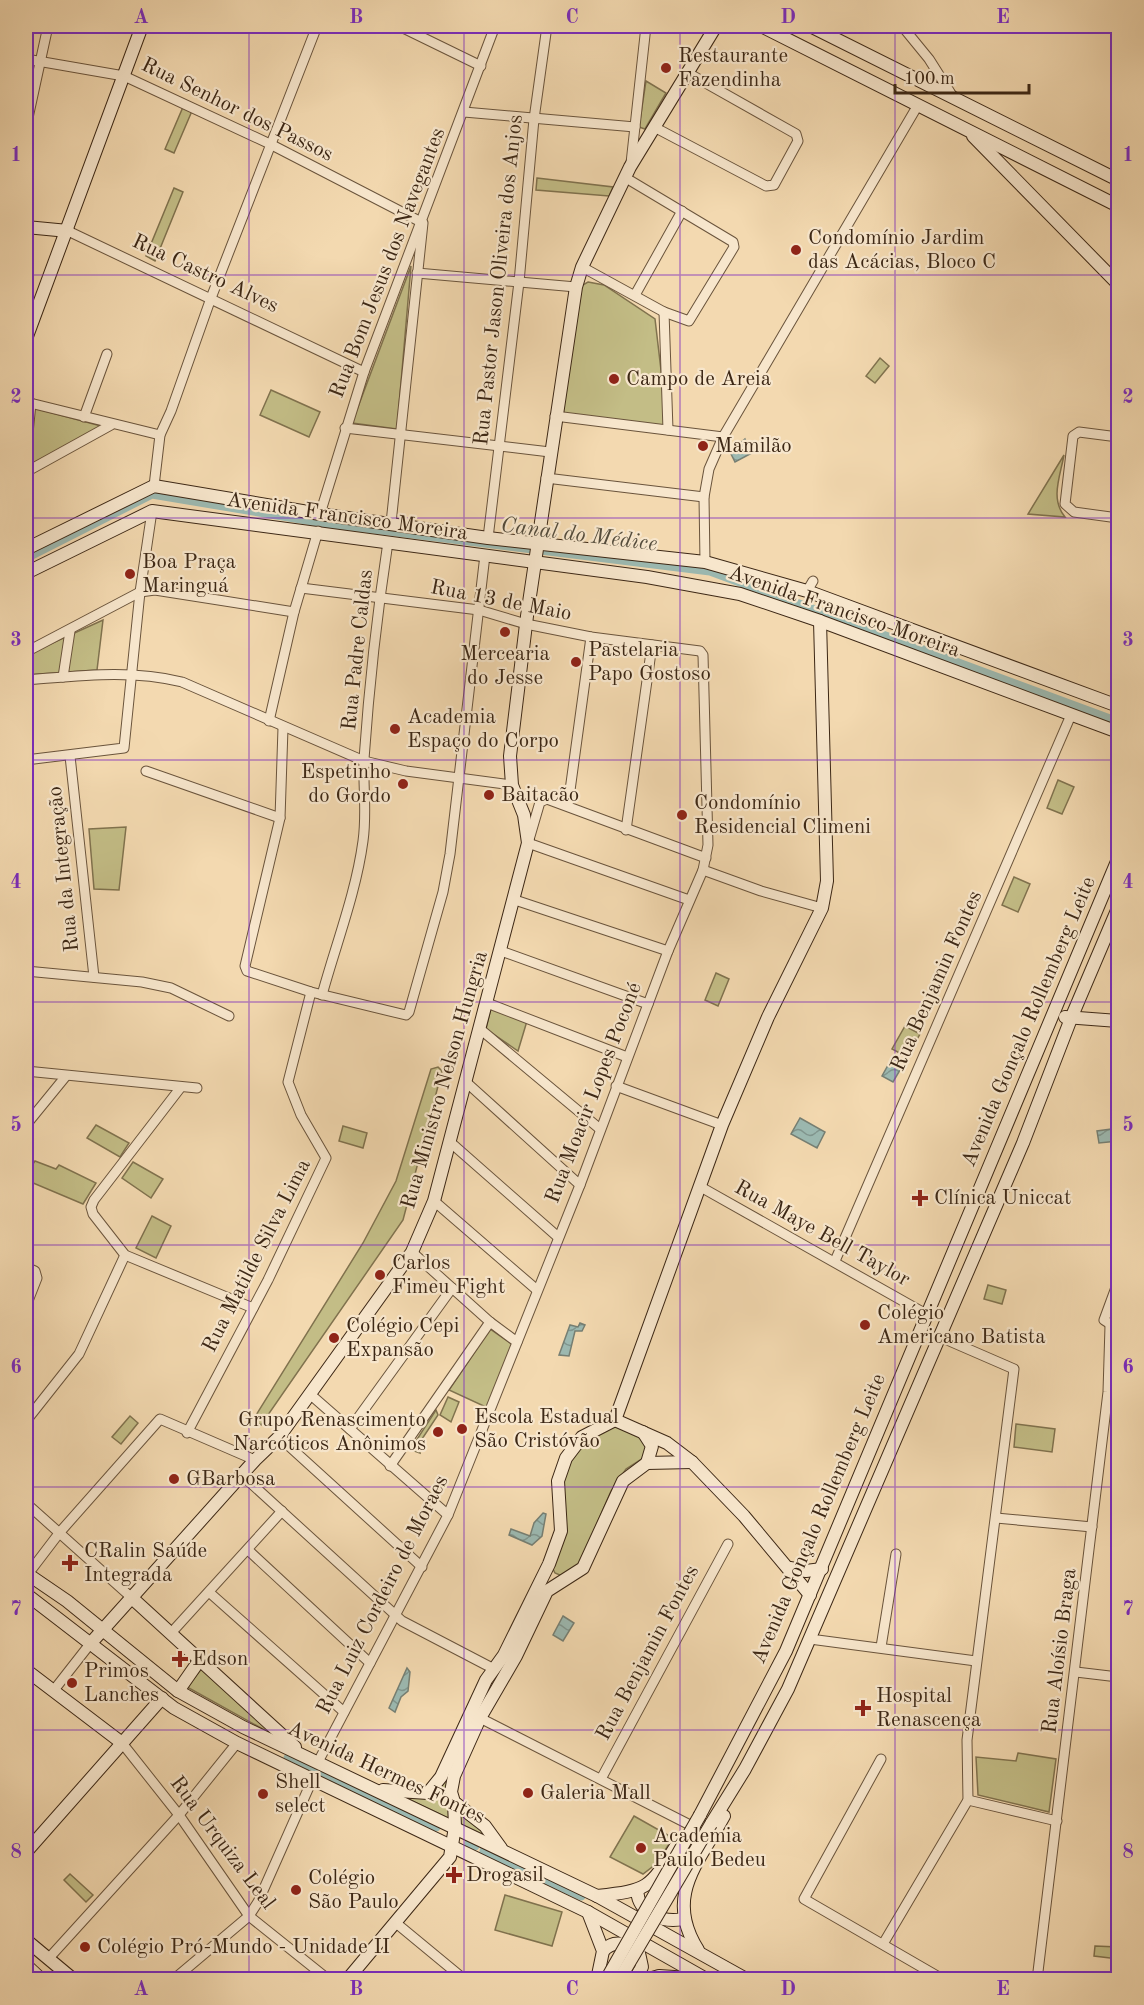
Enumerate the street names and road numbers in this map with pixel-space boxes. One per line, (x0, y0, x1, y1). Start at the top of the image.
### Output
street label: Rua Senhor dos Passos (138, 54, 336, 166)
street label: Rua Pastor Jason Oliveira dos Anjos (471, 114, 527, 446)
street label: Rua Bom Jesus dos Navegantes (327, 125, 449, 401)
street label: Rua Castro Alves (129, 231, 281, 317)
street label: Avenida Francisco Moreira (225, 490, 469, 544)
street label: Avenida Francisco Moreira (725, 562, 963, 662)
street label: Rua Padre Caldas (339, 568, 377, 732)
street label: Rua 13 de Maio (429, 577, 573, 625)
street label: Rua da Integração (45, 785, 83, 953)
street label: Avenida Gonçalo Rollemberg Leite (958, 874, 1100, 1170)
street label: Rua Benjamin Fontes (888, 888, 986, 1074)
street label: Rua Ministro Nelson Hungria (398, 949, 492, 1211)
street label: Rua Moacir Lopes Poconé (542, 980, 646, 1206)
street label: Rua Matilde Silva Lima (199, 1156, 315, 1356)
street label: Rua Maye Bell Taylor (731, 1177, 914, 1291)
street label: Avenida Gonçalo Rollemberg Leite (748, 1371, 890, 1667)
street label: Rua Luiz Cordeiro de Moraes (313, 1472, 453, 1718)
street label: Rua Benjamin Fontes (593, 1562, 703, 1744)
street label: Rua Aloísio Braga (1039, 1567, 1081, 1735)
street label: Avenida Hermes Fontes (284, 1718, 488, 1828)
street label: Rua Urquiza Leal (165, 1773, 279, 1914)

